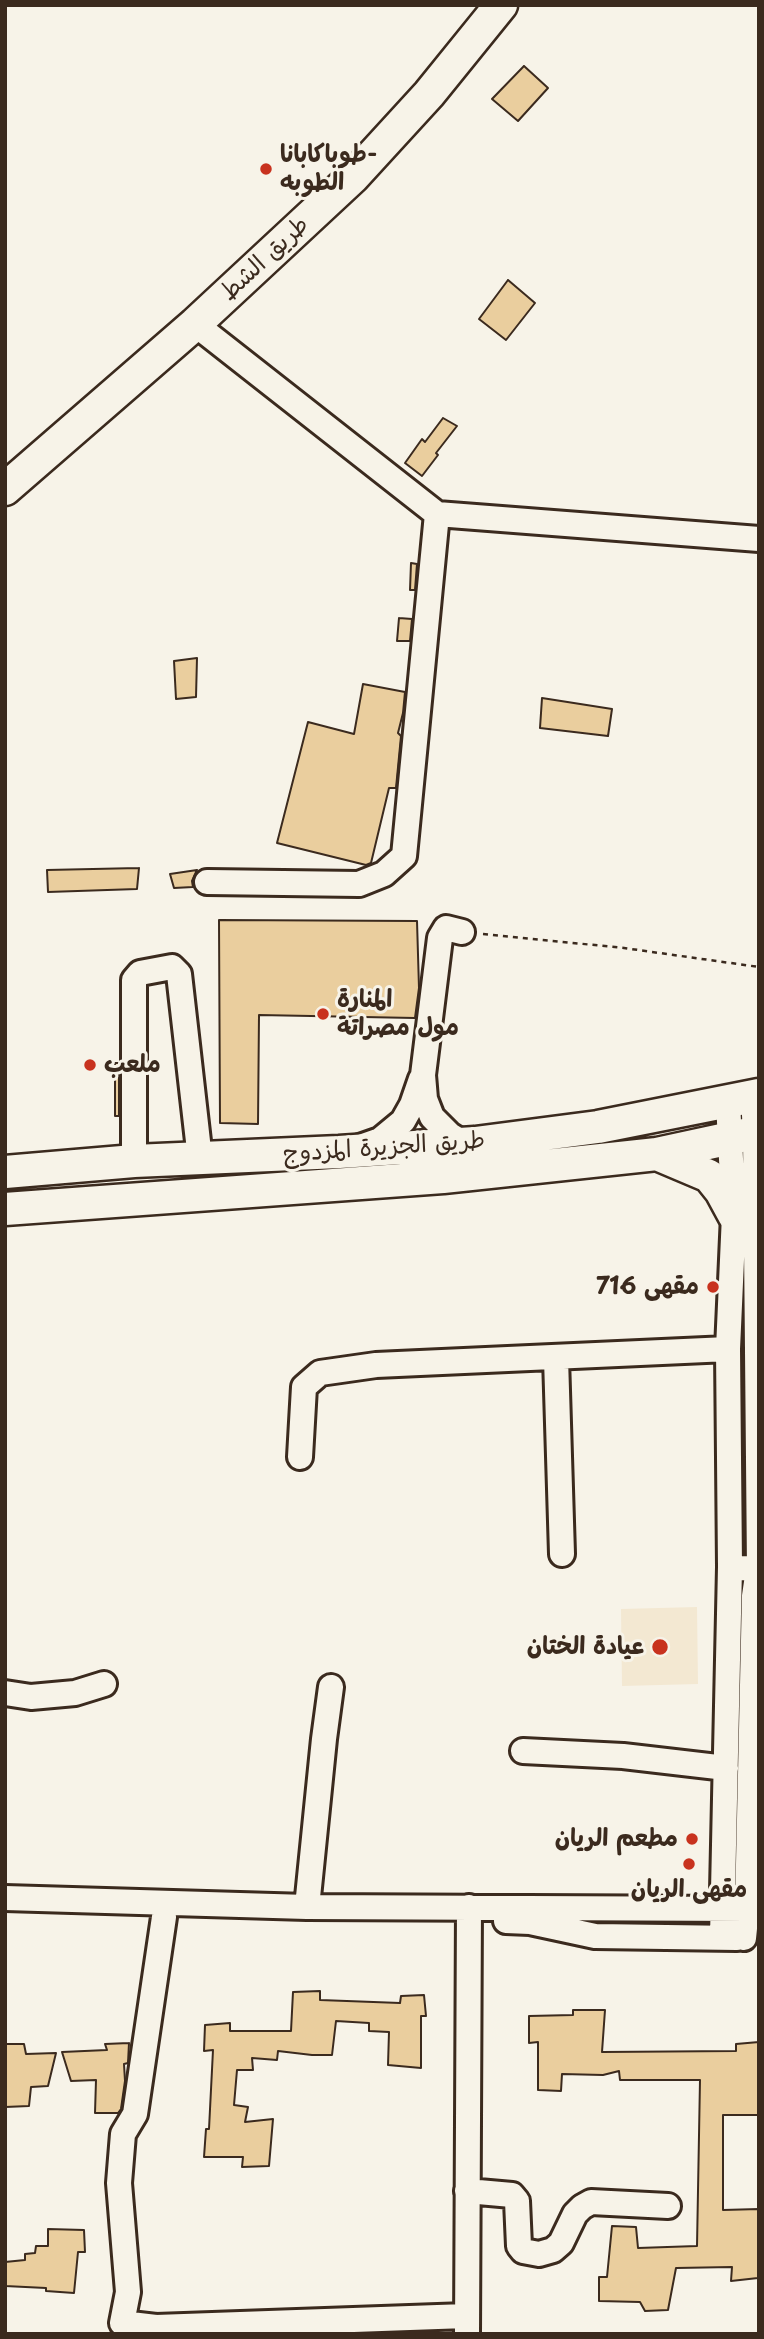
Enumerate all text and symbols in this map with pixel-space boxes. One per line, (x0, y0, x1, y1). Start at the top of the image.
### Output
place label: طوباكابانا- الطوبه (280, 141, 378, 197)
marker: طوباكابانا- الطوبه (258, 161, 274, 177)
street label: طريق الشط (215, 211, 315, 307)
place label: المنارة مول مصراتة (337, 986, 459, 1042)
marker: المنارة مول مصراتة (315, 1006, 331, 1022)
place label: ملعب (104, 1051, 161, 1079)
marker: ملعب (82, 1057, 98, 1073)
street label: طريق الجزيرة المزدوج (282, 1127, 486, 1169)
place label: مقهى 716 (596, 1273, 699, 1301)
marker: مقهى 716 (705, 1279, 721, 1295)
place label: عيادة الختان (527, 1633, 644, 1661)
marker: عيادة الختان (650, 1637, 670, 1657)
place label: مطعم الريان (555, 1825, 678, 1853)
marker: مطعم الريان (684, 1831, 700, 1847)
marker: مقهى الريان (681, 1856, 697, 1872)
place label: مقهى الريان (631, 1876, 747, 1904)

